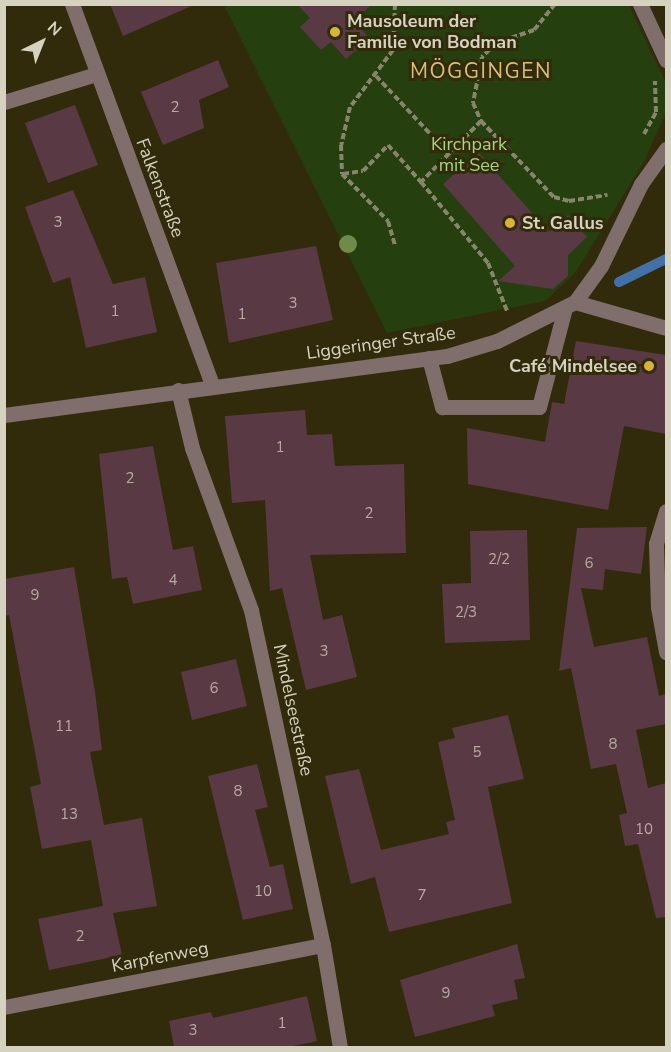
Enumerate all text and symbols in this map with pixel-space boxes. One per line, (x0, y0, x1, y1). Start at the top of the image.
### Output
place label: Mausoleum der Familie von Bodman (347, 11, 517, 54)
north arrow (12, 12, 72, 72)
text: N (42, 17, 66, 41)
marker: Mausoleum der Familie von Bodman (328, 25, 342, 39)
district label: MÖGGINGEN (410, 58, 552, 84)
house number: 2 (171, 99, 179, 117)
park label: Kirchpark mit See (431, 134, 507, 176)
street label: Falkenstraße (131, 135, 189, 241)
place label: St. Gallus (522, 212, 604, 234)
house number: 3 (54, 214, 62, 232)
marker: St. Gallus (503, 216, 517, 230)
house number: 3 (289, 295, 297, 313)
house number: 1 (111, 303, 119, 321)
house number: 1 (238, 306, 246, 324)
street label: Liggeringer Straße (305, 322, 457, 364)
place label: Café Mindelsee (509, 355, 637, 377)
marker: Café Mindelsee (642, 359, 656, 373)
house number: 1 (276, 439, 284, 457)
house number: 2 (126, 470, 134, 488)
house number: 2 (365, 505, 373, 523)
house number: 2/2 (488, 551, 510, 569)
house number: 6 (585, 555, 593, 573)
house number: 4 (169, 572, 177, 590)
house number: 9 (31, 587, 39, 605)
house number: 2/3 (455, 604, 477, 622)
street label: Mindelseestraße (268, 642, 318, 778)
house number: 3 (320, 643, 328, 661)
house number: 6 (210, 680, 218, 698)
house number: 11 (55, 718, 73, 736)
house number: 8 (609, 736, 617, 754)
house number: 5 (473, 744, 481, 762)
house number: 8 (234, 783, 242, 801)
house number: 13 (60, 806, 78, 824)
house number: 10 (635, 821, 653, 839)
house number: 10 (254, 883, 272, 901)
house number: 7 (418, 887, 426, 905)
house number: 2 (76, 928, 84, 946)
street label: Karpfenweg (110, 937, 210, 977)
house number: 9 (442, 985, 450, 1003)
house number: 1 (278, 1015, 286, 1033)
house number: 3 (189, 1022, 197, 1040)

